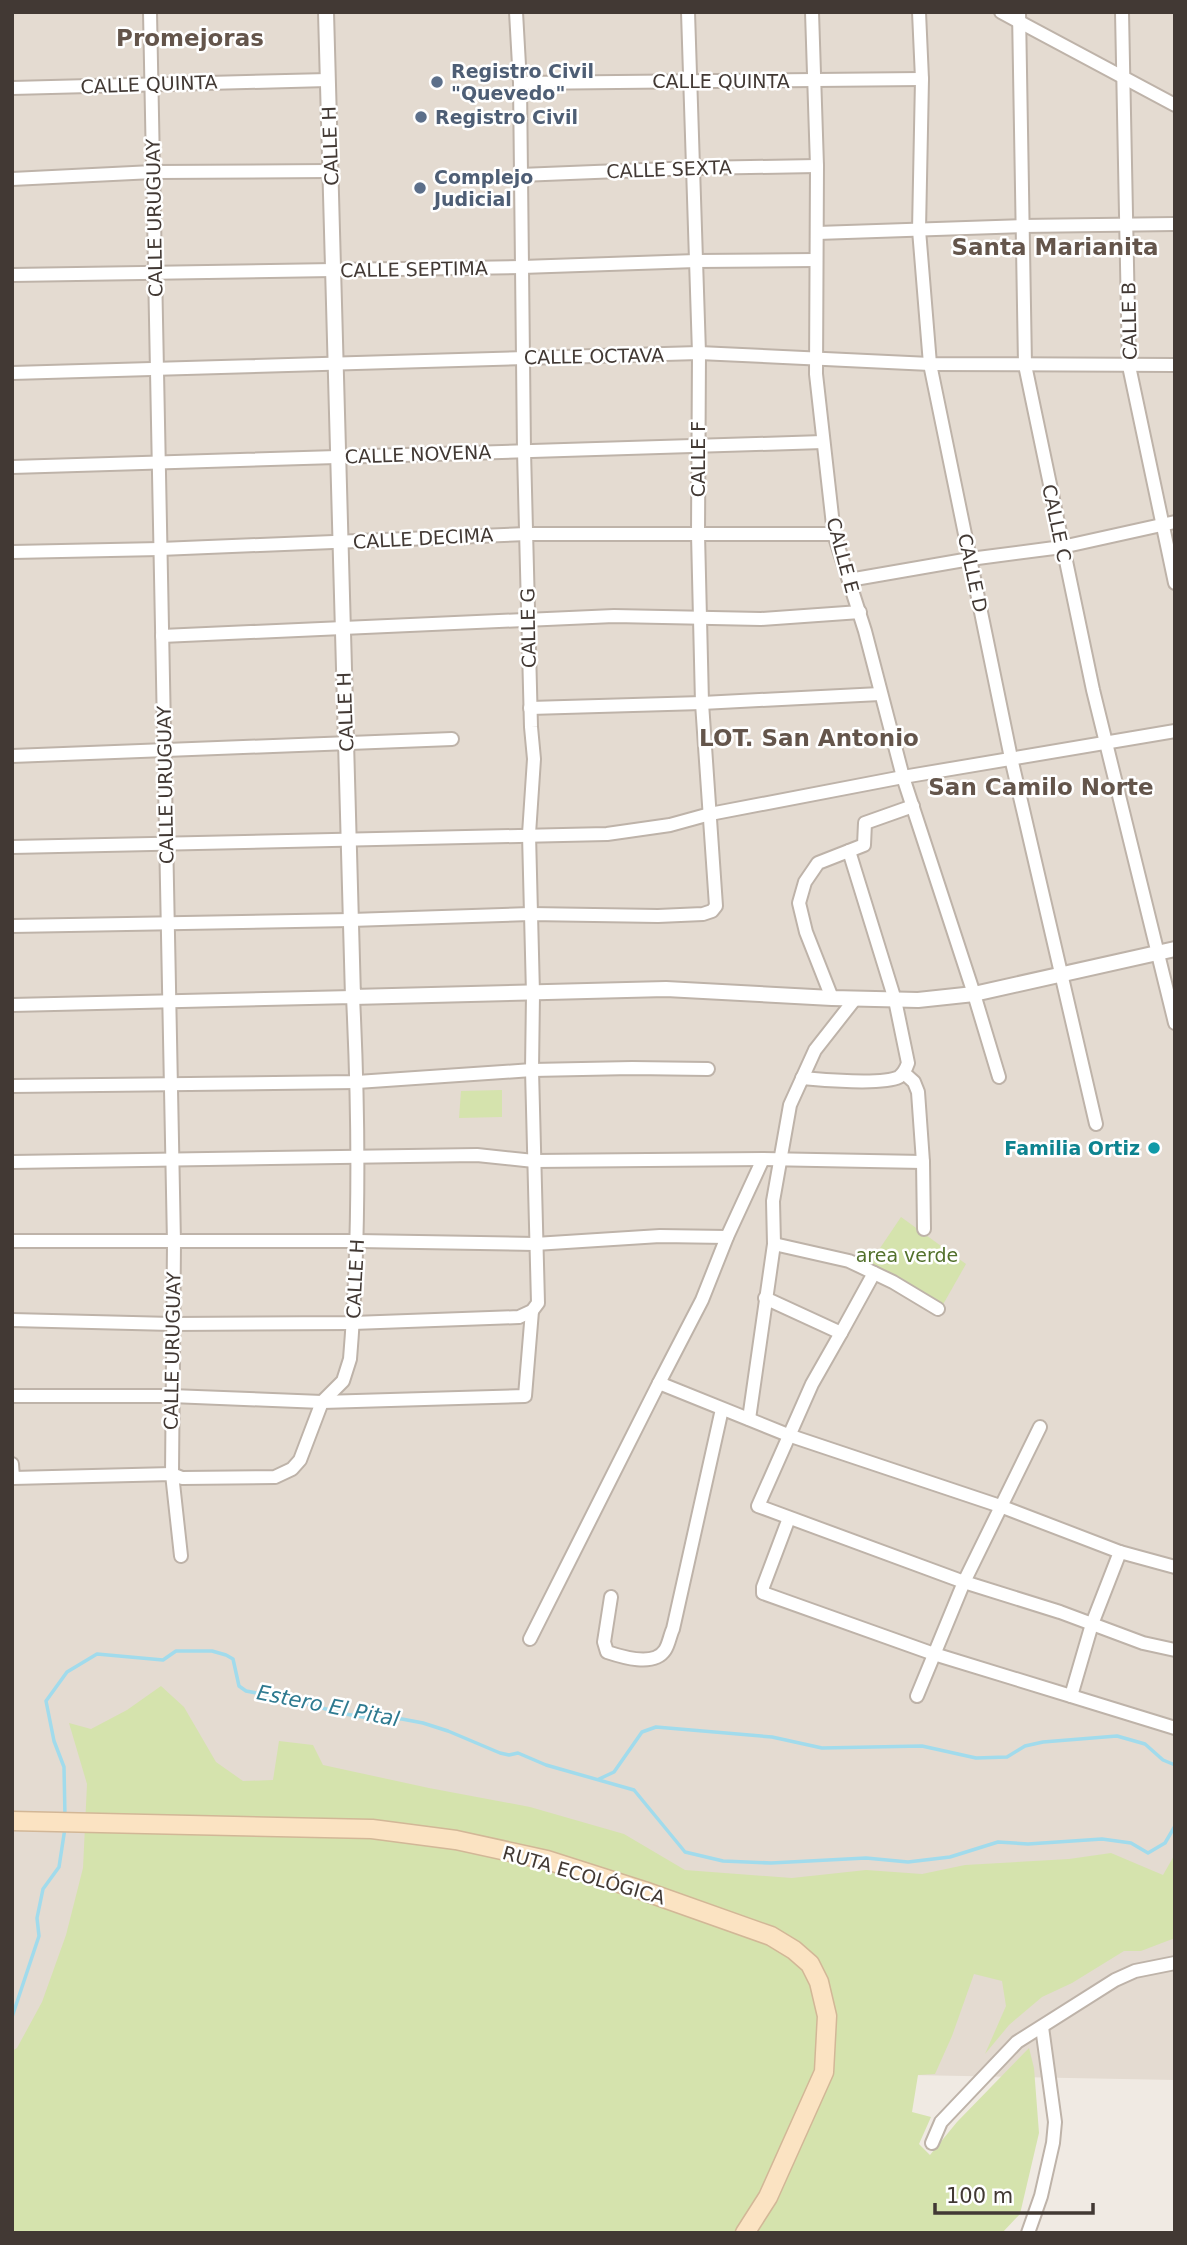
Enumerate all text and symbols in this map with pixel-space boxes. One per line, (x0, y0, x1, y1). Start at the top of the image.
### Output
district label: Promejoras (116, 25, 264, 51)
place label: Registro Civil "Quevedo" (451, 60, 594, 104)
street label: CALLE QUINTA (652, 70, 790, 92)
street label: CALLE QUINTA (80, 71, 218, 97)
marker: Registro Civil "Quevedo" (429, 74, 445, 90)
street label: CALLE H (318, 106, 342, 186)
place label: Registro Civil (435, 106, 578, 128)
marker: Registro Civil (413, 109, 429, 125)
street label: CALLE URUGUAY (142, 138, 166, 297)
street label: CALLE SEXTA (606, 156, 732, 182)
place label: Complejo Judicial (432, 166, 533, 210)
marker: Complejo Judicial (412, 180, 428, 196)
district label: Santa Marianita (952, 234, 1158, 260)
street label: CALLE SEPTIMA (340, 257, 488, 281)
street label: CALLE B (1117, 282, 1141, 360)
street label: CALLE OCTAVA (524, 344, 664, 368)
street label: CALLE F (687, 421, 709, 497)
street label: CALLE NOVENA (344, 440, 492, 468)
street label: CALLE C (1038, 482, 1076, 564)
street label: CALLE E (822, 515, 864, 595)
street label: CALLE DECIMA (352, 523, 494, 553)
street label: CALLE D (954, 532, 992, 614)
street label: CALLE G (516, 588, 540, 668)
street label: CALLE H (333, 672, 357, 752)
street label: CALLE URUGUAY (153, 705, 177, 864)
district label: LOT. San Antonio (699, 725, 919, 751)
district label: San Camilo Norte (928, 774, 1154, 800)
place label: Familia Ortiz (1004, 1137, 1140, 1159)
marker: Familia Ortiz (1146, 1140, 1162, 1156)
street label: CALLE H (342, 1239, 368, 1319)
park label: area verde (856, 1244, 958, 1266)
street label: CALLE URUGUAY (160, 1271, 184, 1430)
water label: Estero El Pital (255, 1680, 401, 1732)
street label: RUTA ECOLÓGICA (500, 1840, 668, 1909)
scale bar (935, 2172, 1092, 2216)
text: 100 m (946, 2184, 1013, 2208)

